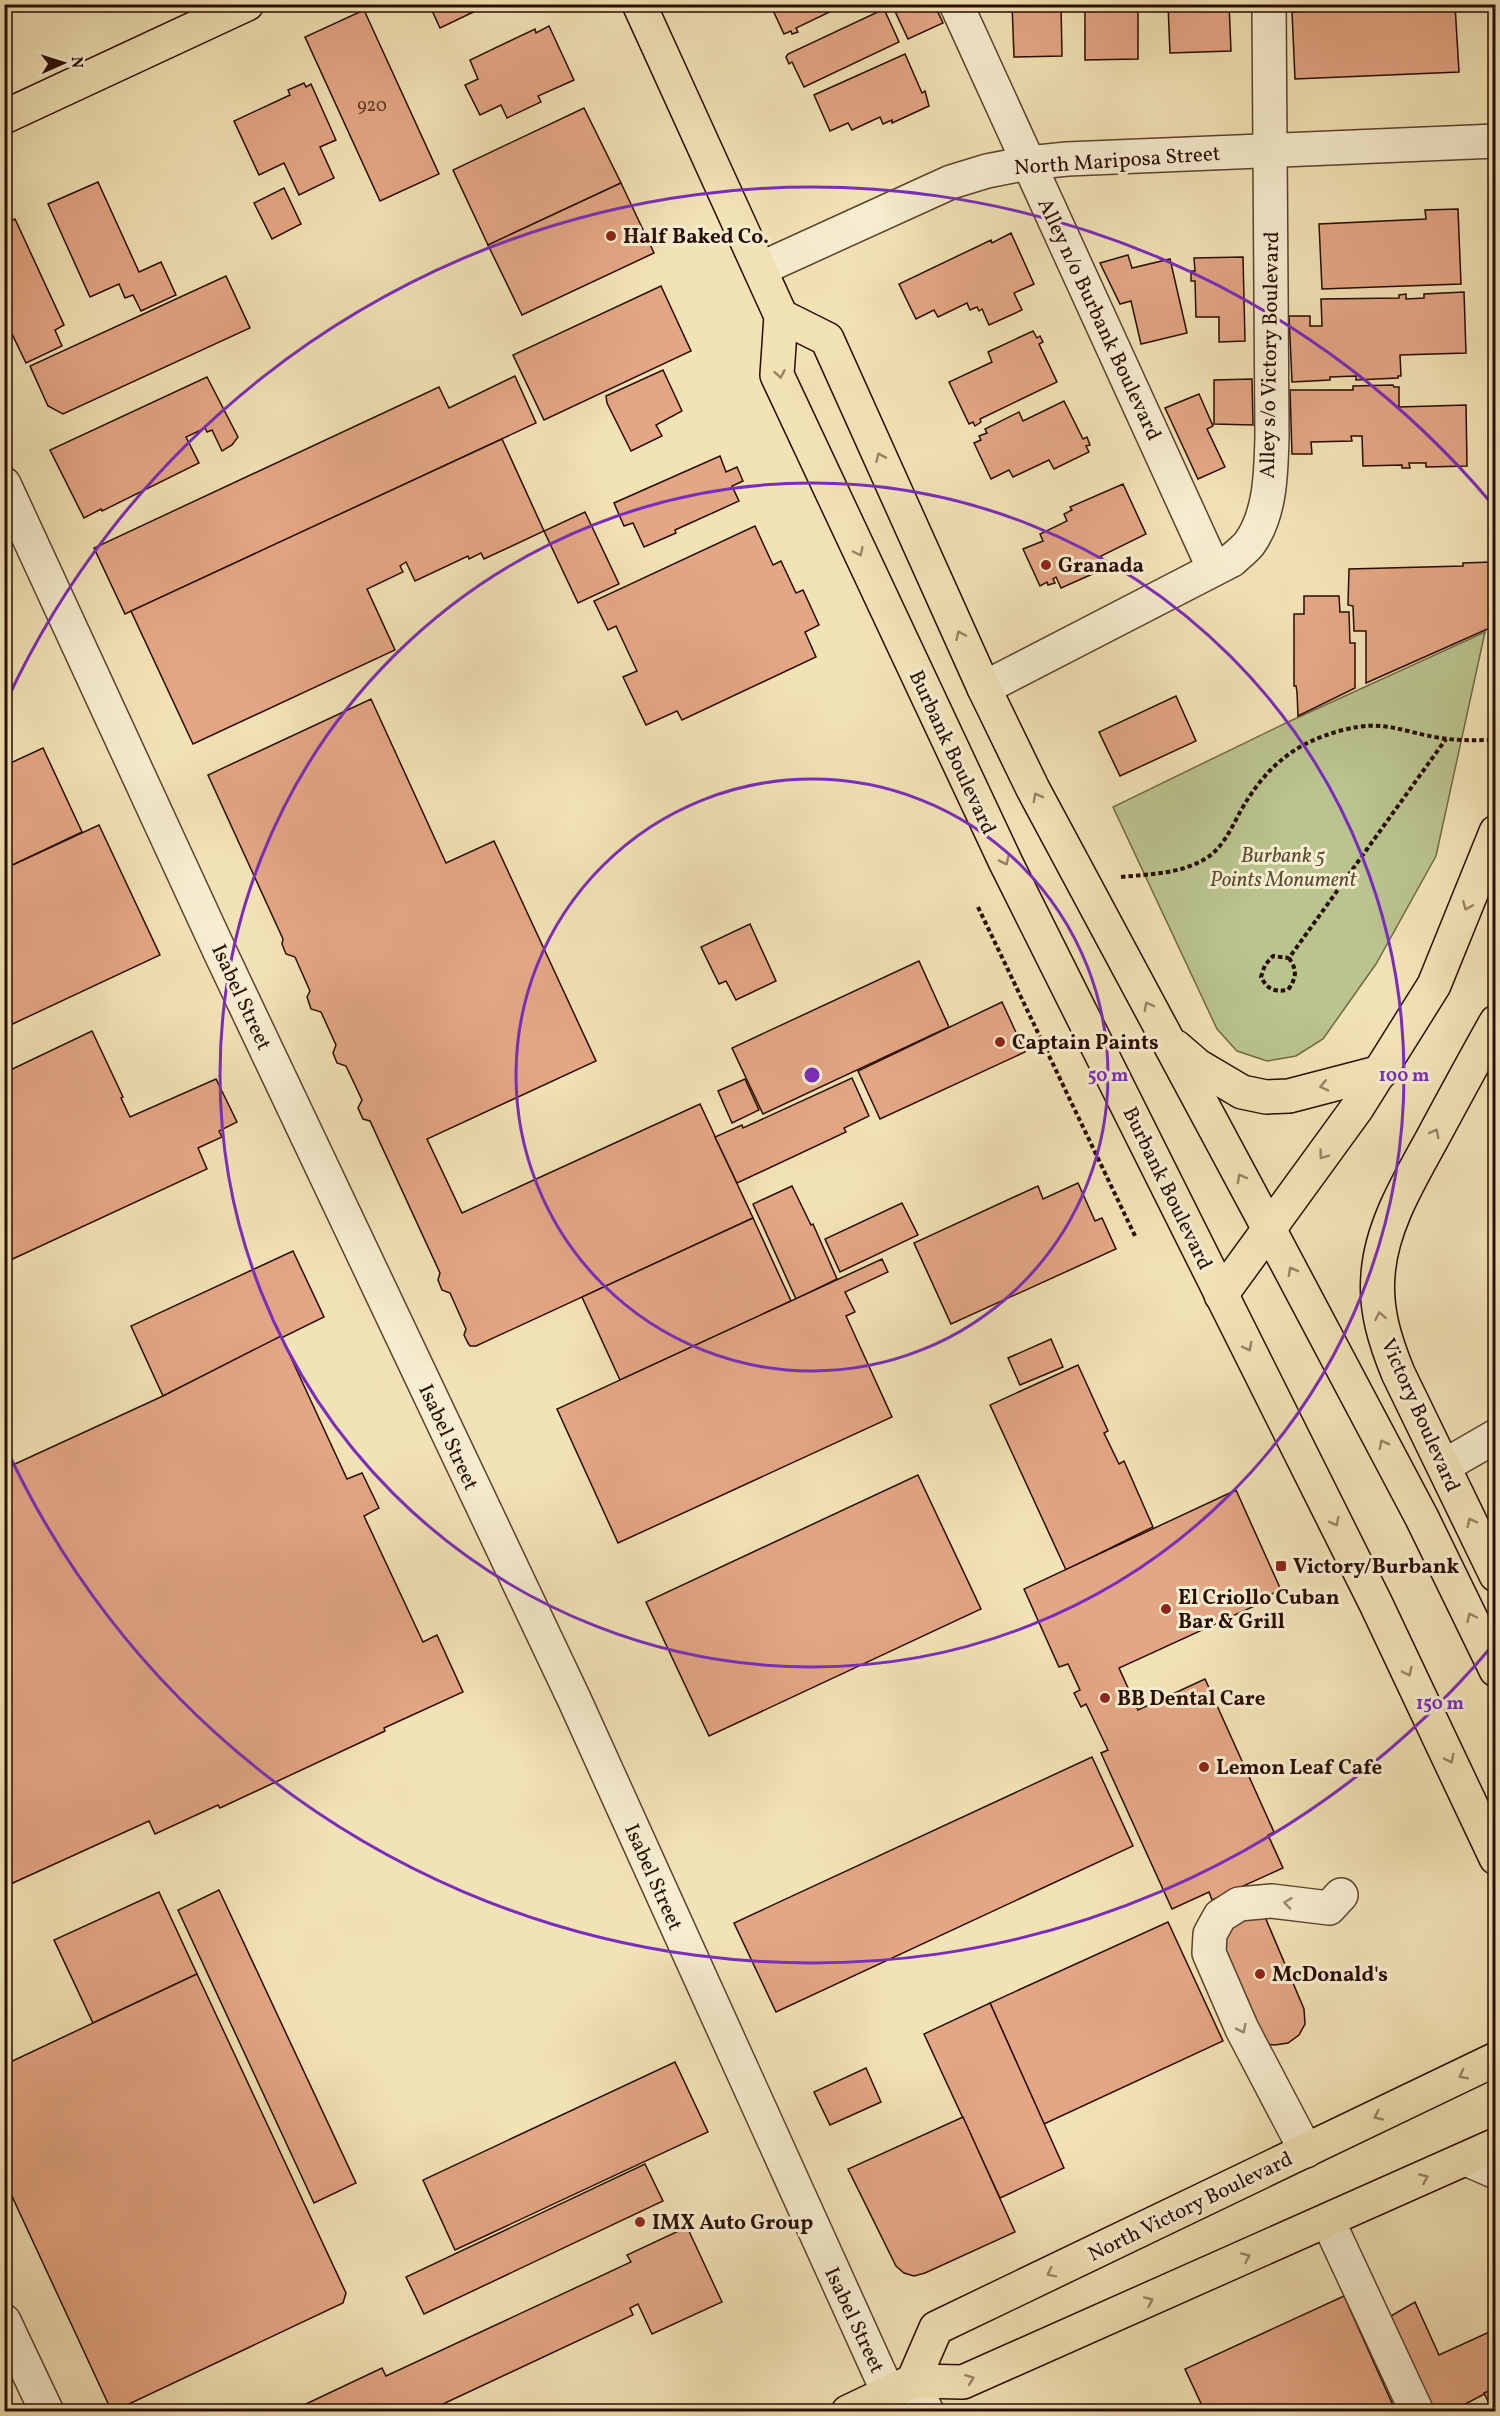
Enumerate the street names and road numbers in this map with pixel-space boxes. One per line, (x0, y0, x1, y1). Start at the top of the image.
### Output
street label: North Mariposa Street (1013, 140, 1221, 183)
street label: Alley n/o Burbank Boulevard (1030, 194, 1168, 446)
street label: Alley s/o Victory Boulevard (1254, 231, 1287, 479)
street label: Burbank Boulevard (901, 666, 1002, 840)
street label: Isabel Street (203, 940, 278, 1055)
street label: Burbank Boulevard (1115, 1102, 1219, 1275)
street label: Victory Boulevard (1373, 1334, 1467, 1497)
street label: Isabel Street (410, 1380, 485, 1495)
street label: Isabel Street (616, 1820, 689, 1936)
street label: North Victory Boulevard (1083, 2145, 1298, 2270)
street label: Isabel Street (816, 2263, 891, 2378)

